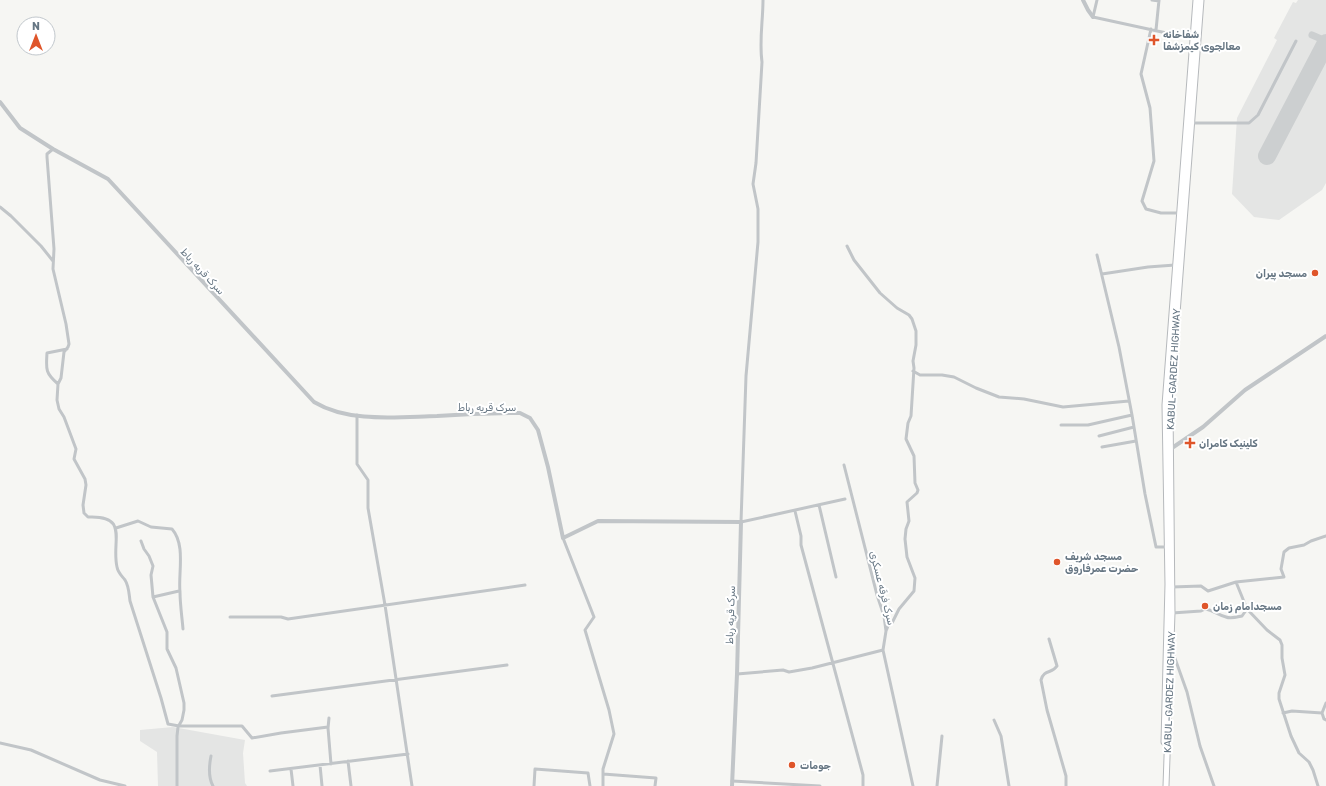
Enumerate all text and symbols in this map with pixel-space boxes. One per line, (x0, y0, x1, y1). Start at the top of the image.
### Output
north arrow (16, 16, 56, 56)
text: N (32, 20, 40, 33)
place label: شفاخانه معالجوی کیمزشفا (1163, 29, 1241, 53)
marker: شفاخانه معالجوی کیمزشفا (1148, 34, 1160, 46)
street label: سرک قریه رباط (178, 246, 227, 297)
place label: مسجد پیران (1256, 268, 1307, 281)
marker: مسجد پیران (1310, 268, 1320, 278)
street label: KABUL-GARDEZ HIGHWAY (1165, 308, 1183, 430)
street label: سرک قریه رباط (458, 402, 516, 414)
marker: کلینیک کامران (1184, 437, 1196, 449)
place label: کلینیک کامران (1199, 438, 1258, 450)
street label: سرک فرقه عسکری (867, 550, 897, 627)
place label: مسجد شریف حضرت عمرفاروق (1065, 551, 1138, 575)
marker: مسجد شریف حضرت عمرفاروق (1052, 557, 1062, 567)
street label: سرک قریه رباط (724, 585, 738, 645)
marker: مسجدامام زمان (1200, 601, 1210, 611)
place label: مسجدامام زمان (1213, 601, 1282, 614)
street label: KABUL-GARDEZ HIGHWAY (1162, 631, 1178, 753)
marker: جومات (787, 760, 797, 770)
place label: جومات (800, 760, 831, 772)

